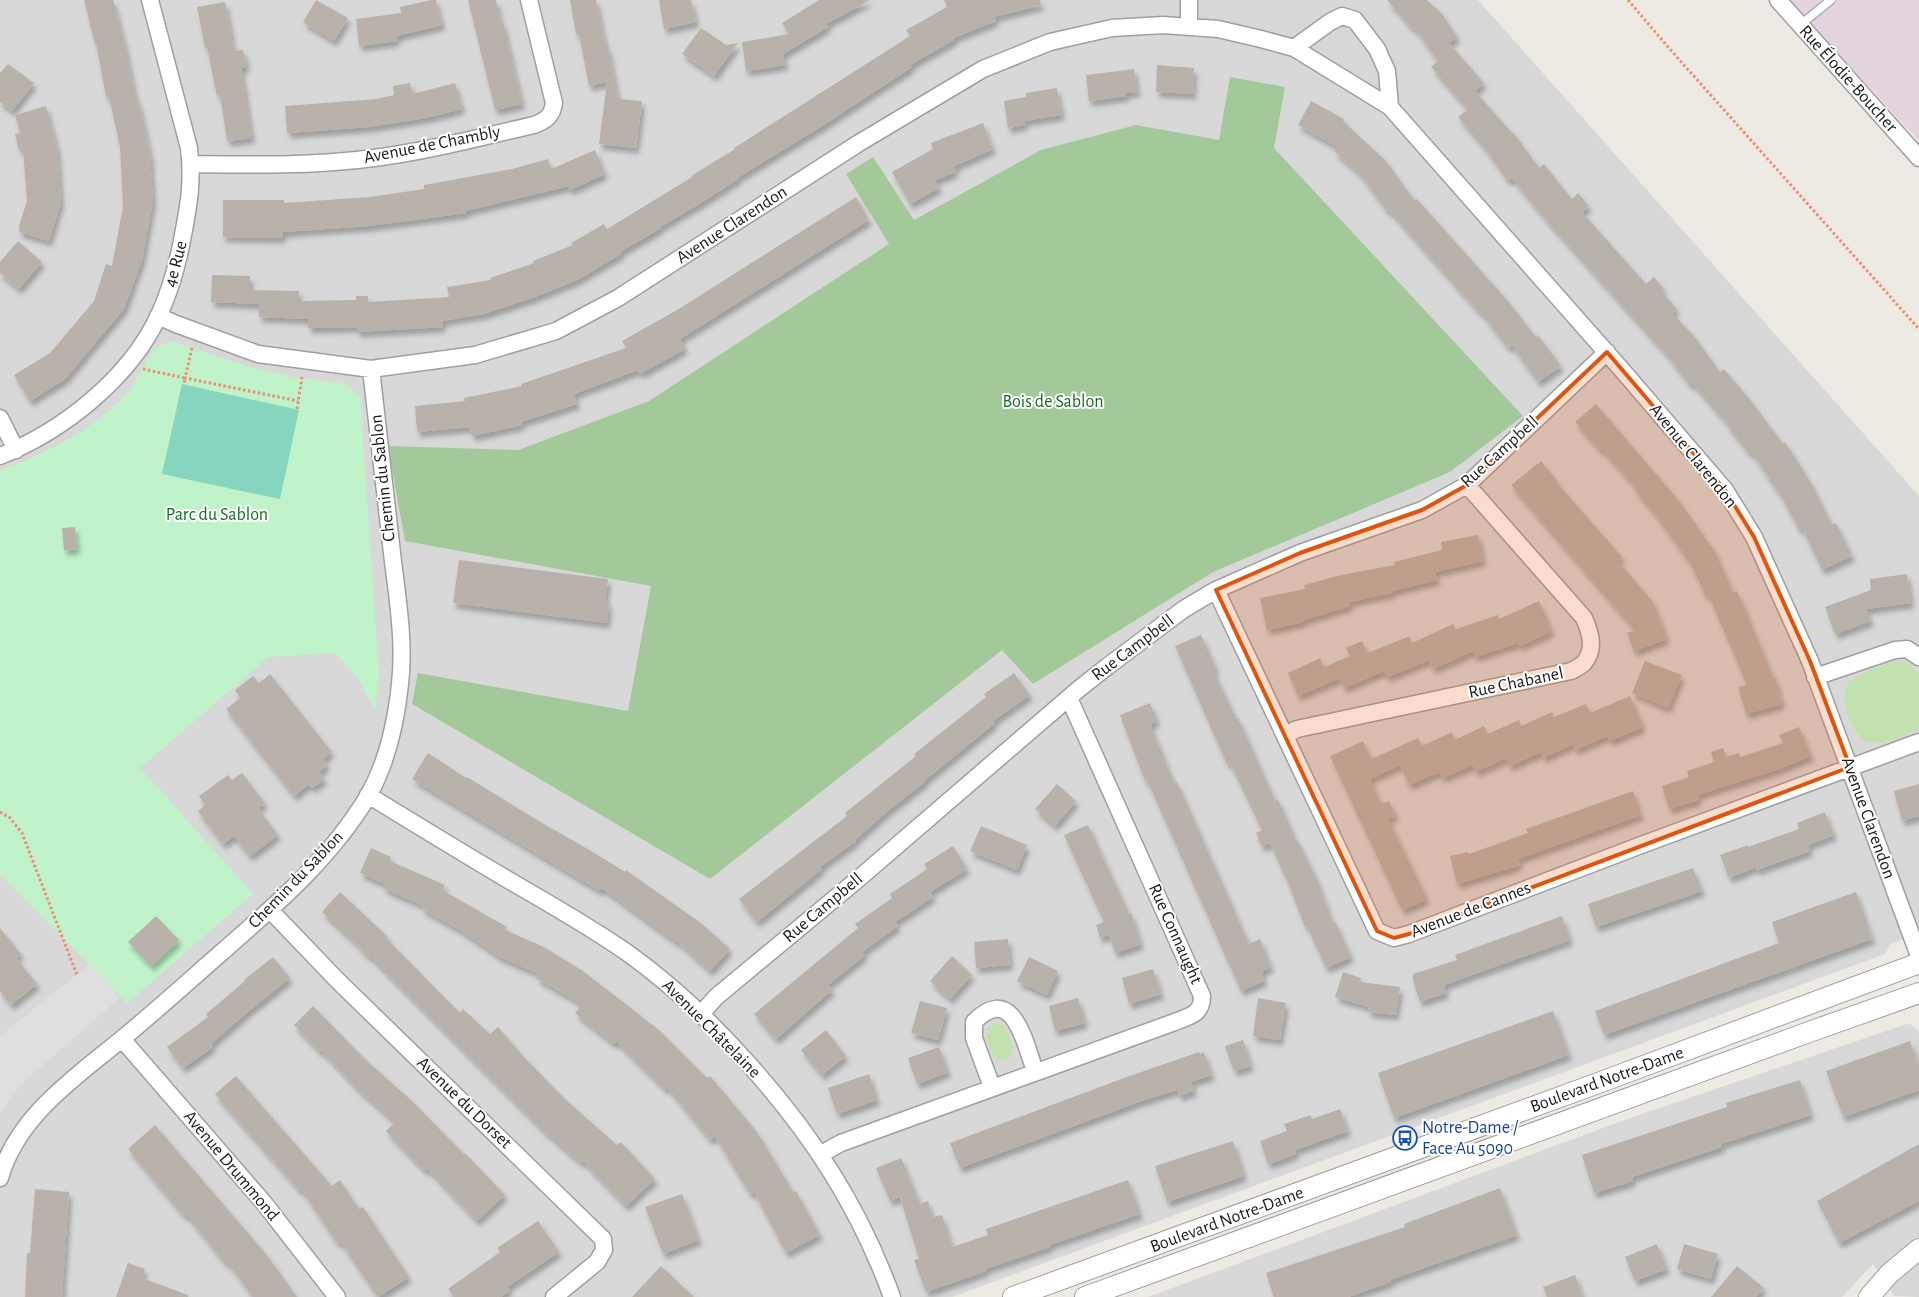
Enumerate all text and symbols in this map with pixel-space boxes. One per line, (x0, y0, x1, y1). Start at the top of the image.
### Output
street label: Rue Élodie-Boucher (1796, 20, 1903, 136)
street label: Avenue de Chambly (362, 123, 502, 167)
street label: Avenue Clarendon (673, 183, 791, 267)
street label: 4e Rue (161, 239, 191, 289)
park label: Bois de Sablon (1003, 393, 1104, 411)
street label: Avenue Clarendon (1646, 401, 1740, 511)
street label: Rue Campbell (1458, 413, 1542, 491)
street label: Chemin du Sablon (367, 414, 399, 542)
park label: Parc du Sablon (166, 506, 268, 524)
street label: Rue Campbell (1089, 611, 1177, 685)
street label: Rue Chabanel (1467, 664, 1565, 702)
street label: Avenue Clarendon (1838, 755, 1898, 881)
street label: Chemin du Sablon (245, 828, 347, 932)
street label: Rue Campbell (780, 870, 866, 946)
street label: Avenue de Cannes (1409, 879, 1533, 941)
street label: Rue Connaught (1145, 881, 1205, 987)
street label: Avenue Châtelaine (658, 976, 764, 1082)
street label: Boulevard Notre-Dame (1528, 1044, 1686, 1116)
street label: Avenue du Dorset (413, 1054, 515, 1153)
street label: Avenue Drummond (180, 1107, 282, 1225)
place label: Notre-Dame / Face Au 5090 (1422, 1119, 1519, 1158)
bus stop icon: Notre-Dame / Face Au 5090 (1392, 1125, 1418, 1151)
street label: Boulevard Notre-Dame (1148, 1184, 1306, 1256)

